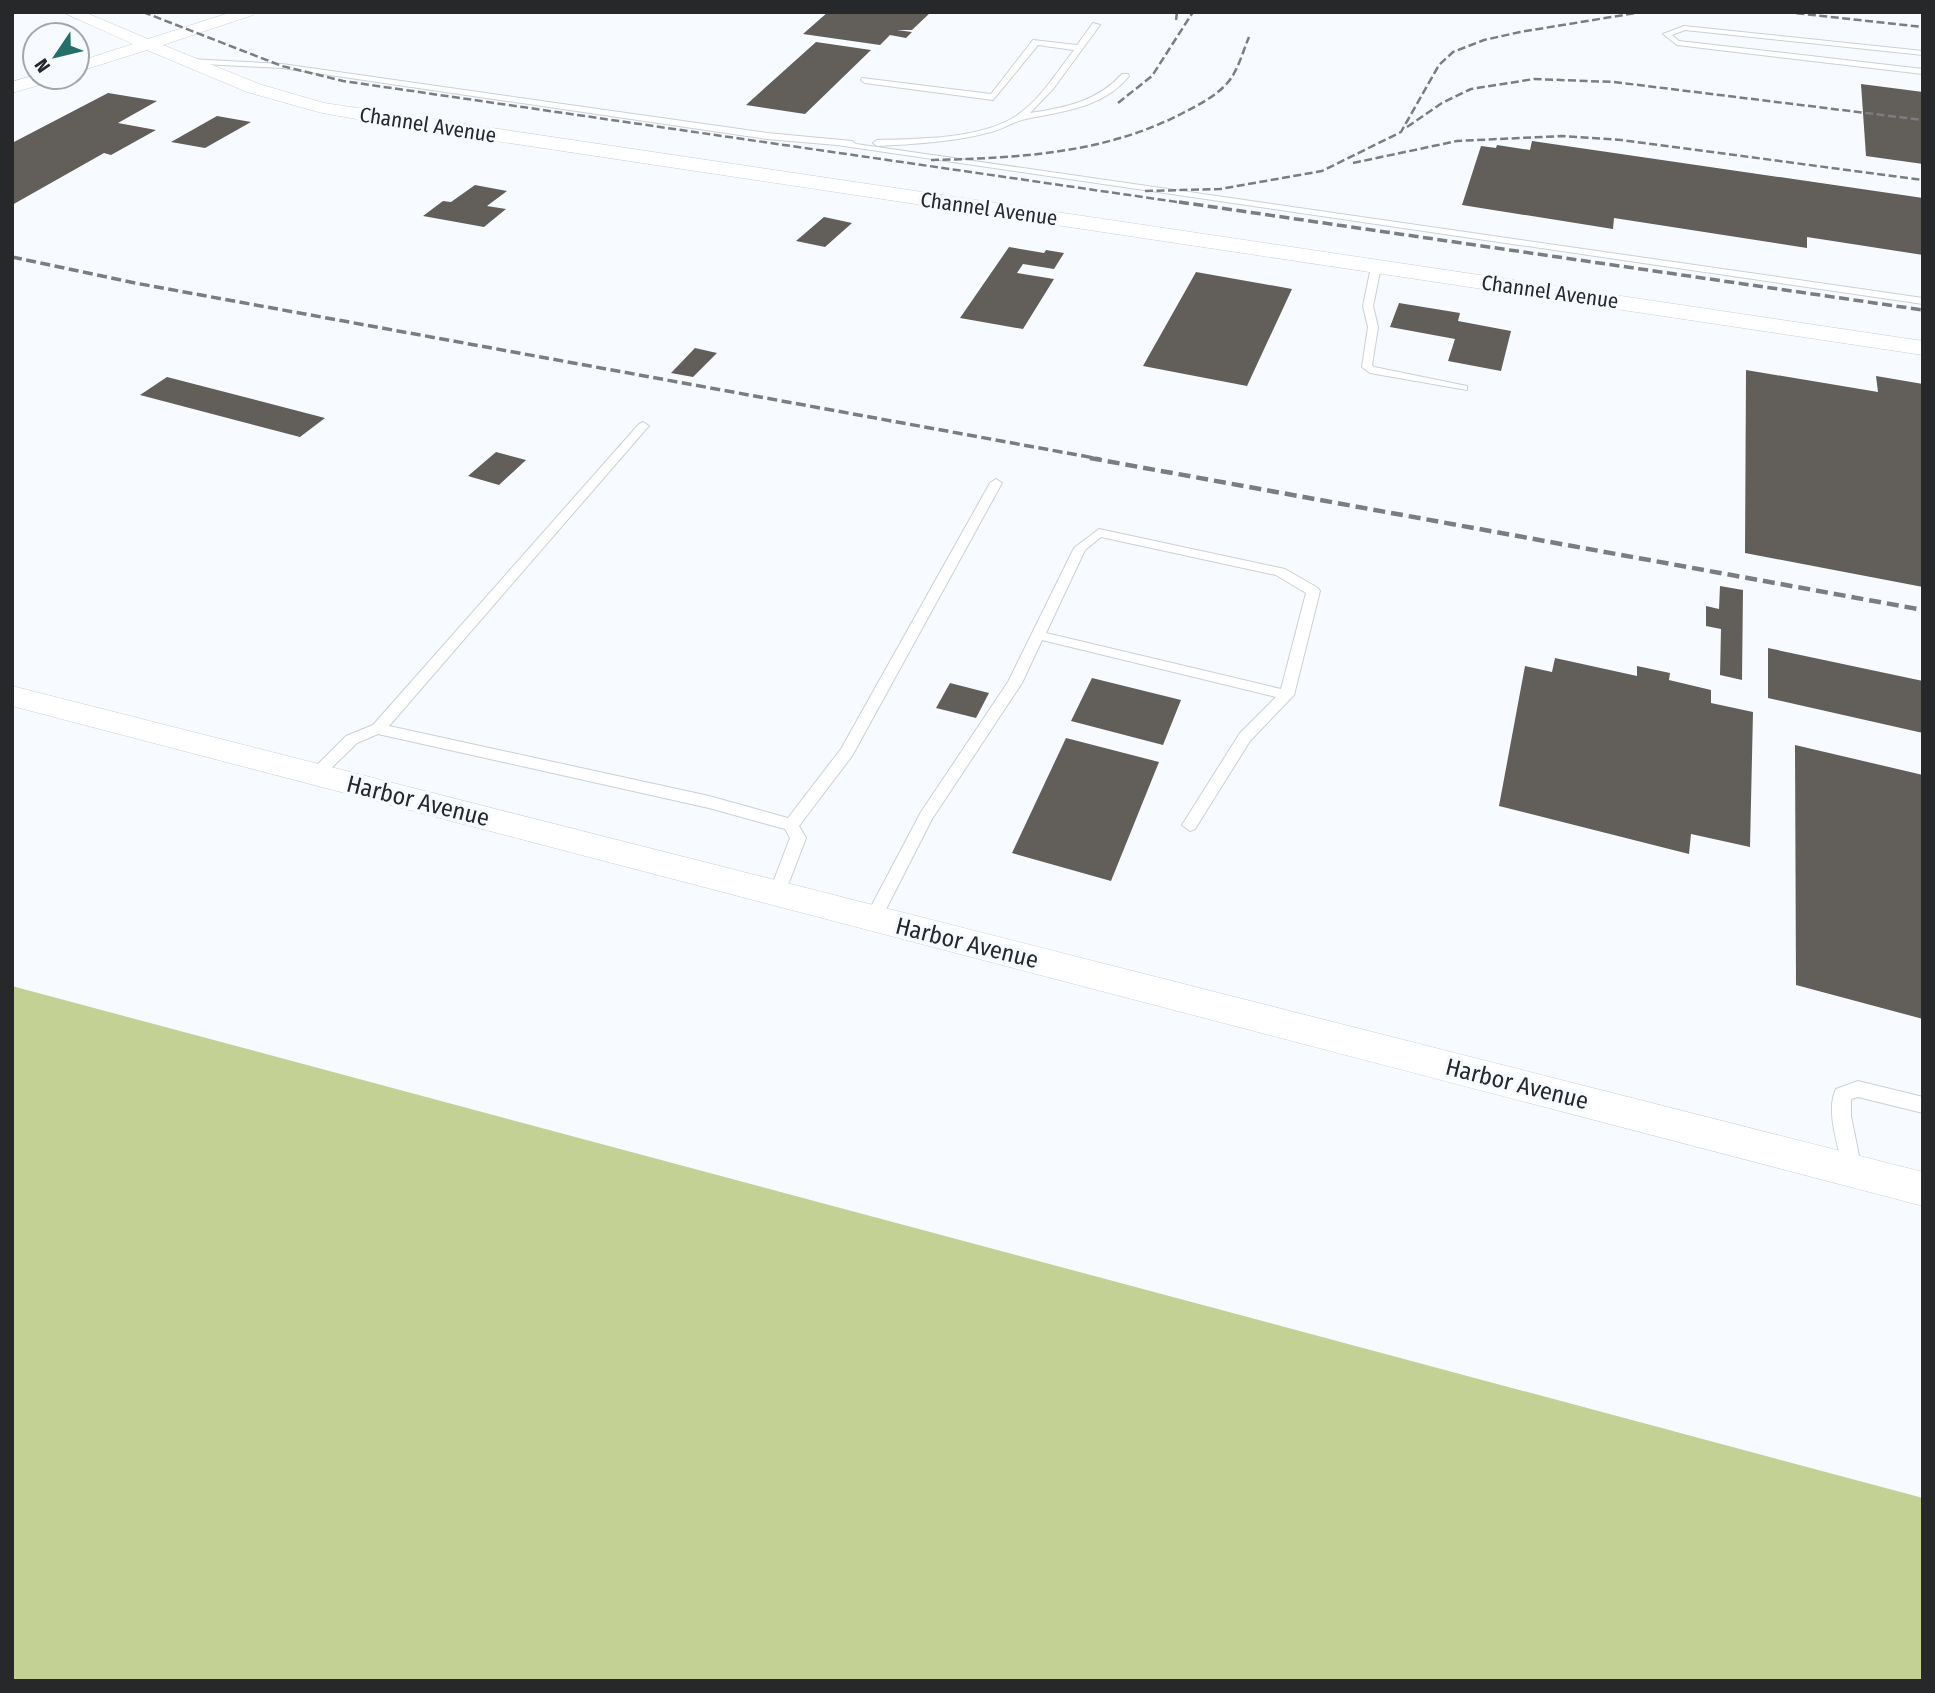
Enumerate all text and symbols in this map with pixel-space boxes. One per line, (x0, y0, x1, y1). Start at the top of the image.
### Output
north arrow (21, 21, 91, 91)
text: N (30, 54, 55, 77)
street label: Channel Avenue (358, 101, 498, 149)
street label: Channel Avenue (919, 187, 1059, 231)
street label: Channel Avenue (1480, 270, 1620, 314)
street label: Harbor Avenue (344, 770, 492, 832)
street label: Harbor Avenue (893, 912, 1041, 974)
street label: Harbor Avenue (1443, 1053, 1591, 1115)

